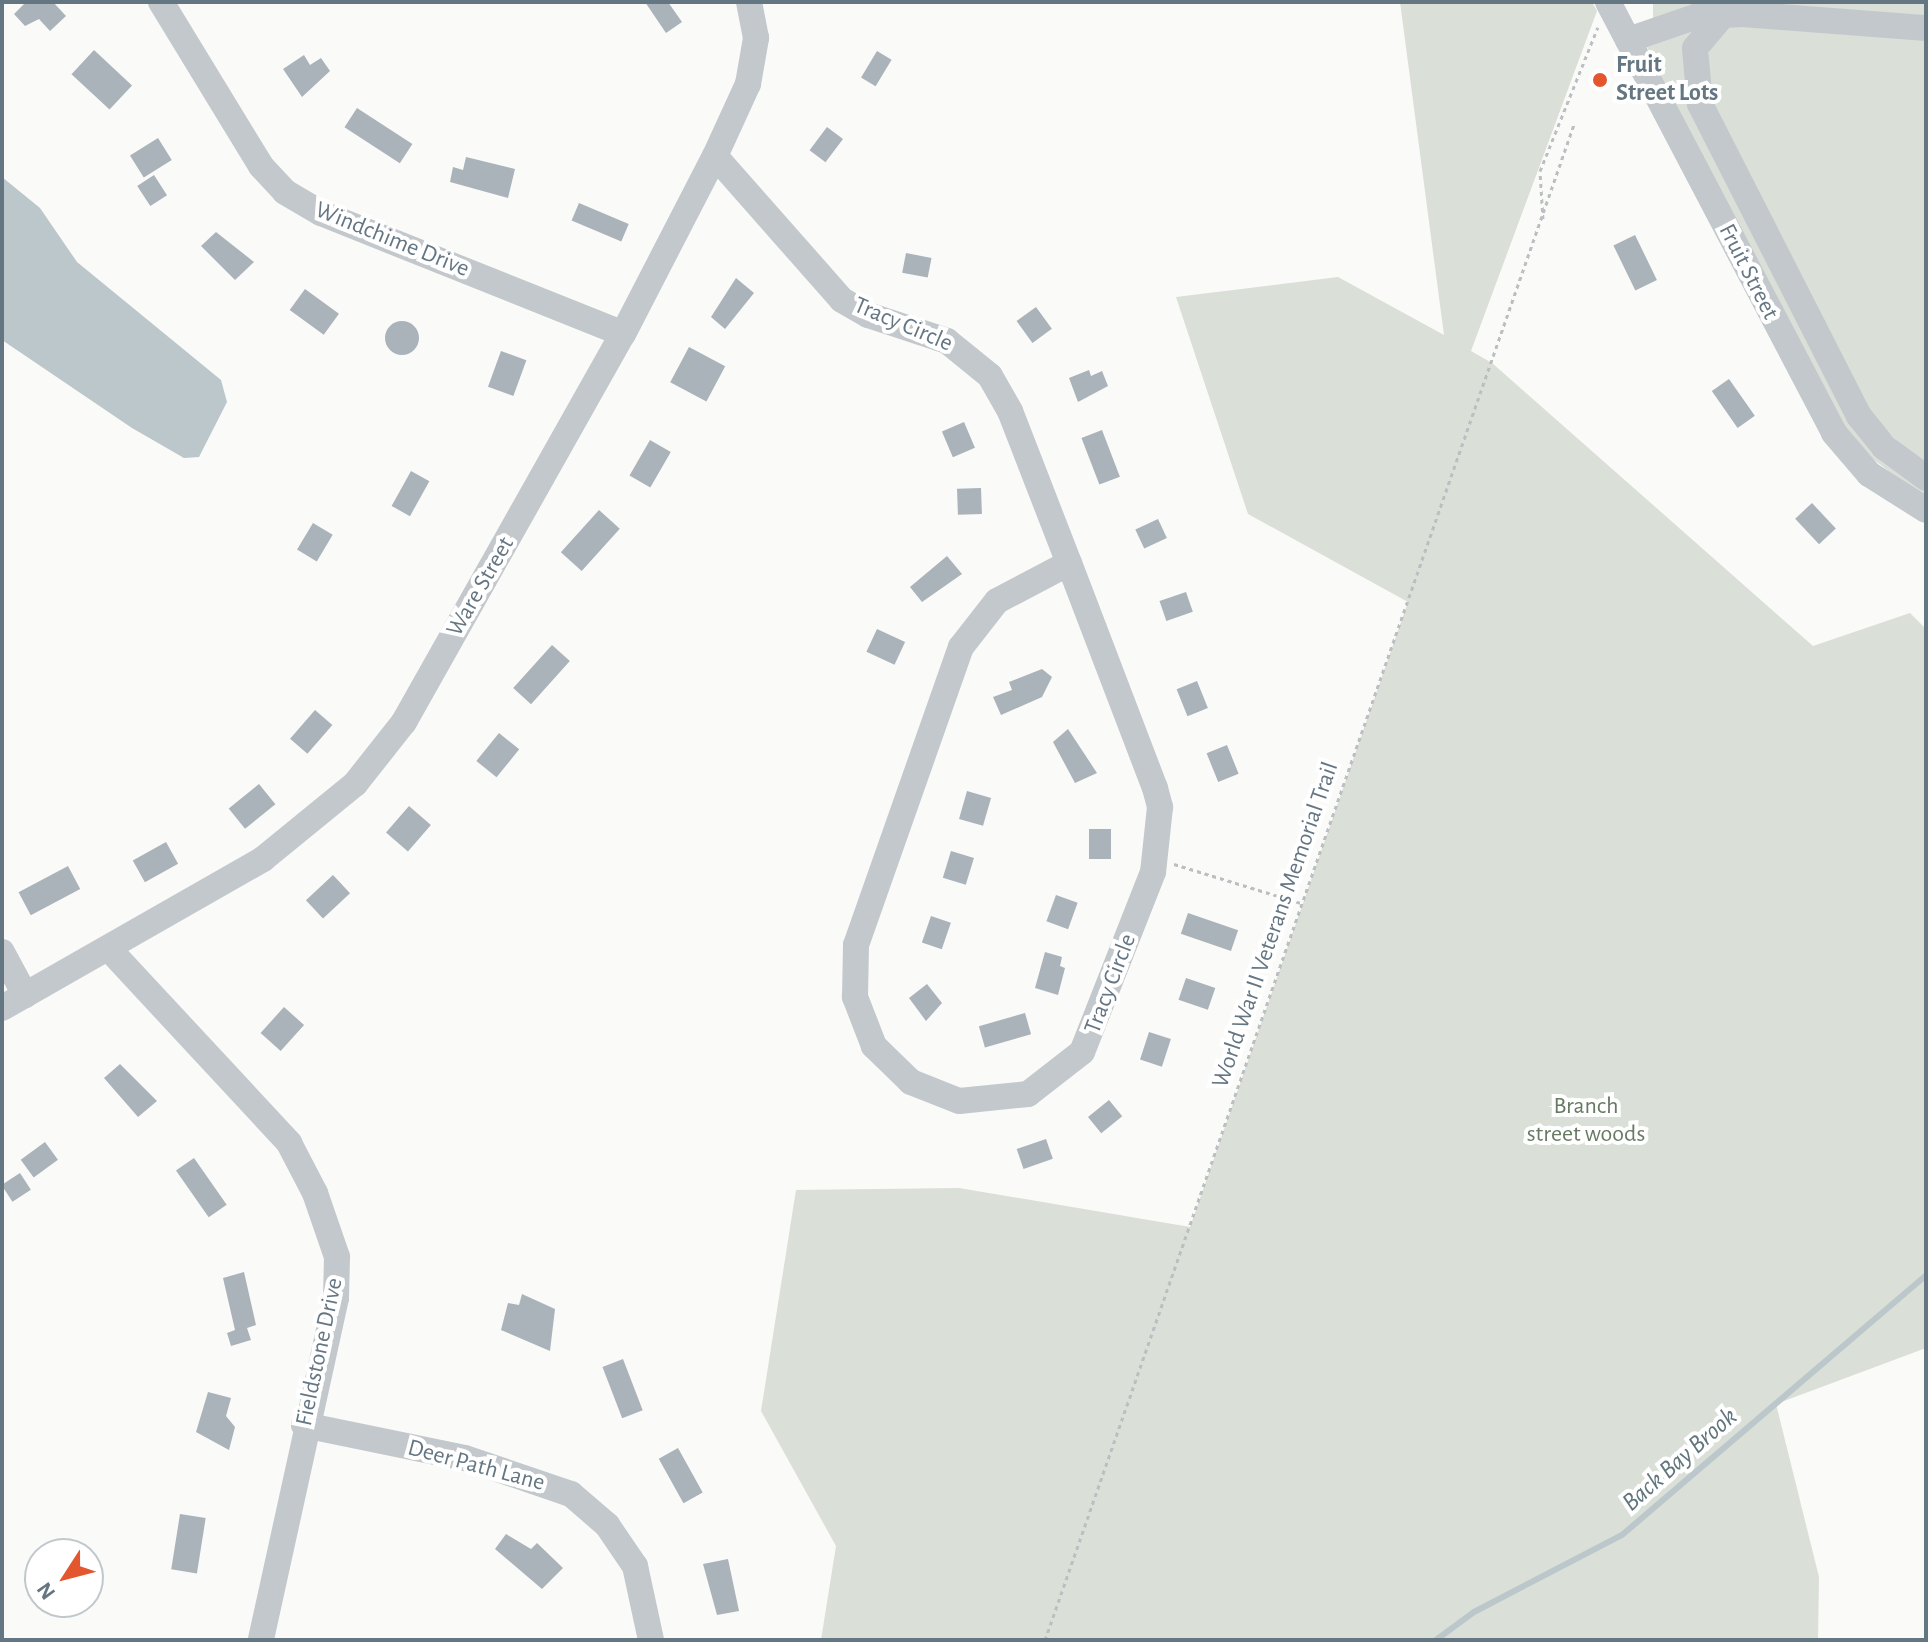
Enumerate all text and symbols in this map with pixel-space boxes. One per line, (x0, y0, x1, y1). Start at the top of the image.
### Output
place label: Fruit Street Lots (1616, 52, 1718, 108)
marker: Fruit Street Lots (1591, 71, 1609, 89)
street label: Windchime Drive (311, 196, 473, 284)
street label: Fruit Street (1712, 219, 1784, 325)
street label: Tracy Circle (849, 291, 957, 359)
street label: Ware Street (441, 532, 521, 642)
street label: World War II Veterans Memorial Trail (1207, 758, 1345, 1092)
street label: Tracy Circle (1079, 930, 1143, 1038)
park label: Branch street woods (1527, 1093, 1645, 1149)
street label: Fieldstone Drive (290, 1275, 350, 1429)
water label: Back Bay Brook (1616, 1402, 1744, 1518)
street label: Deer Path Lane (404, 1434, 548, 1498)
north arrow (24, 1538, 104, 1618)
text: N (33, 1578, 60, 1604)

